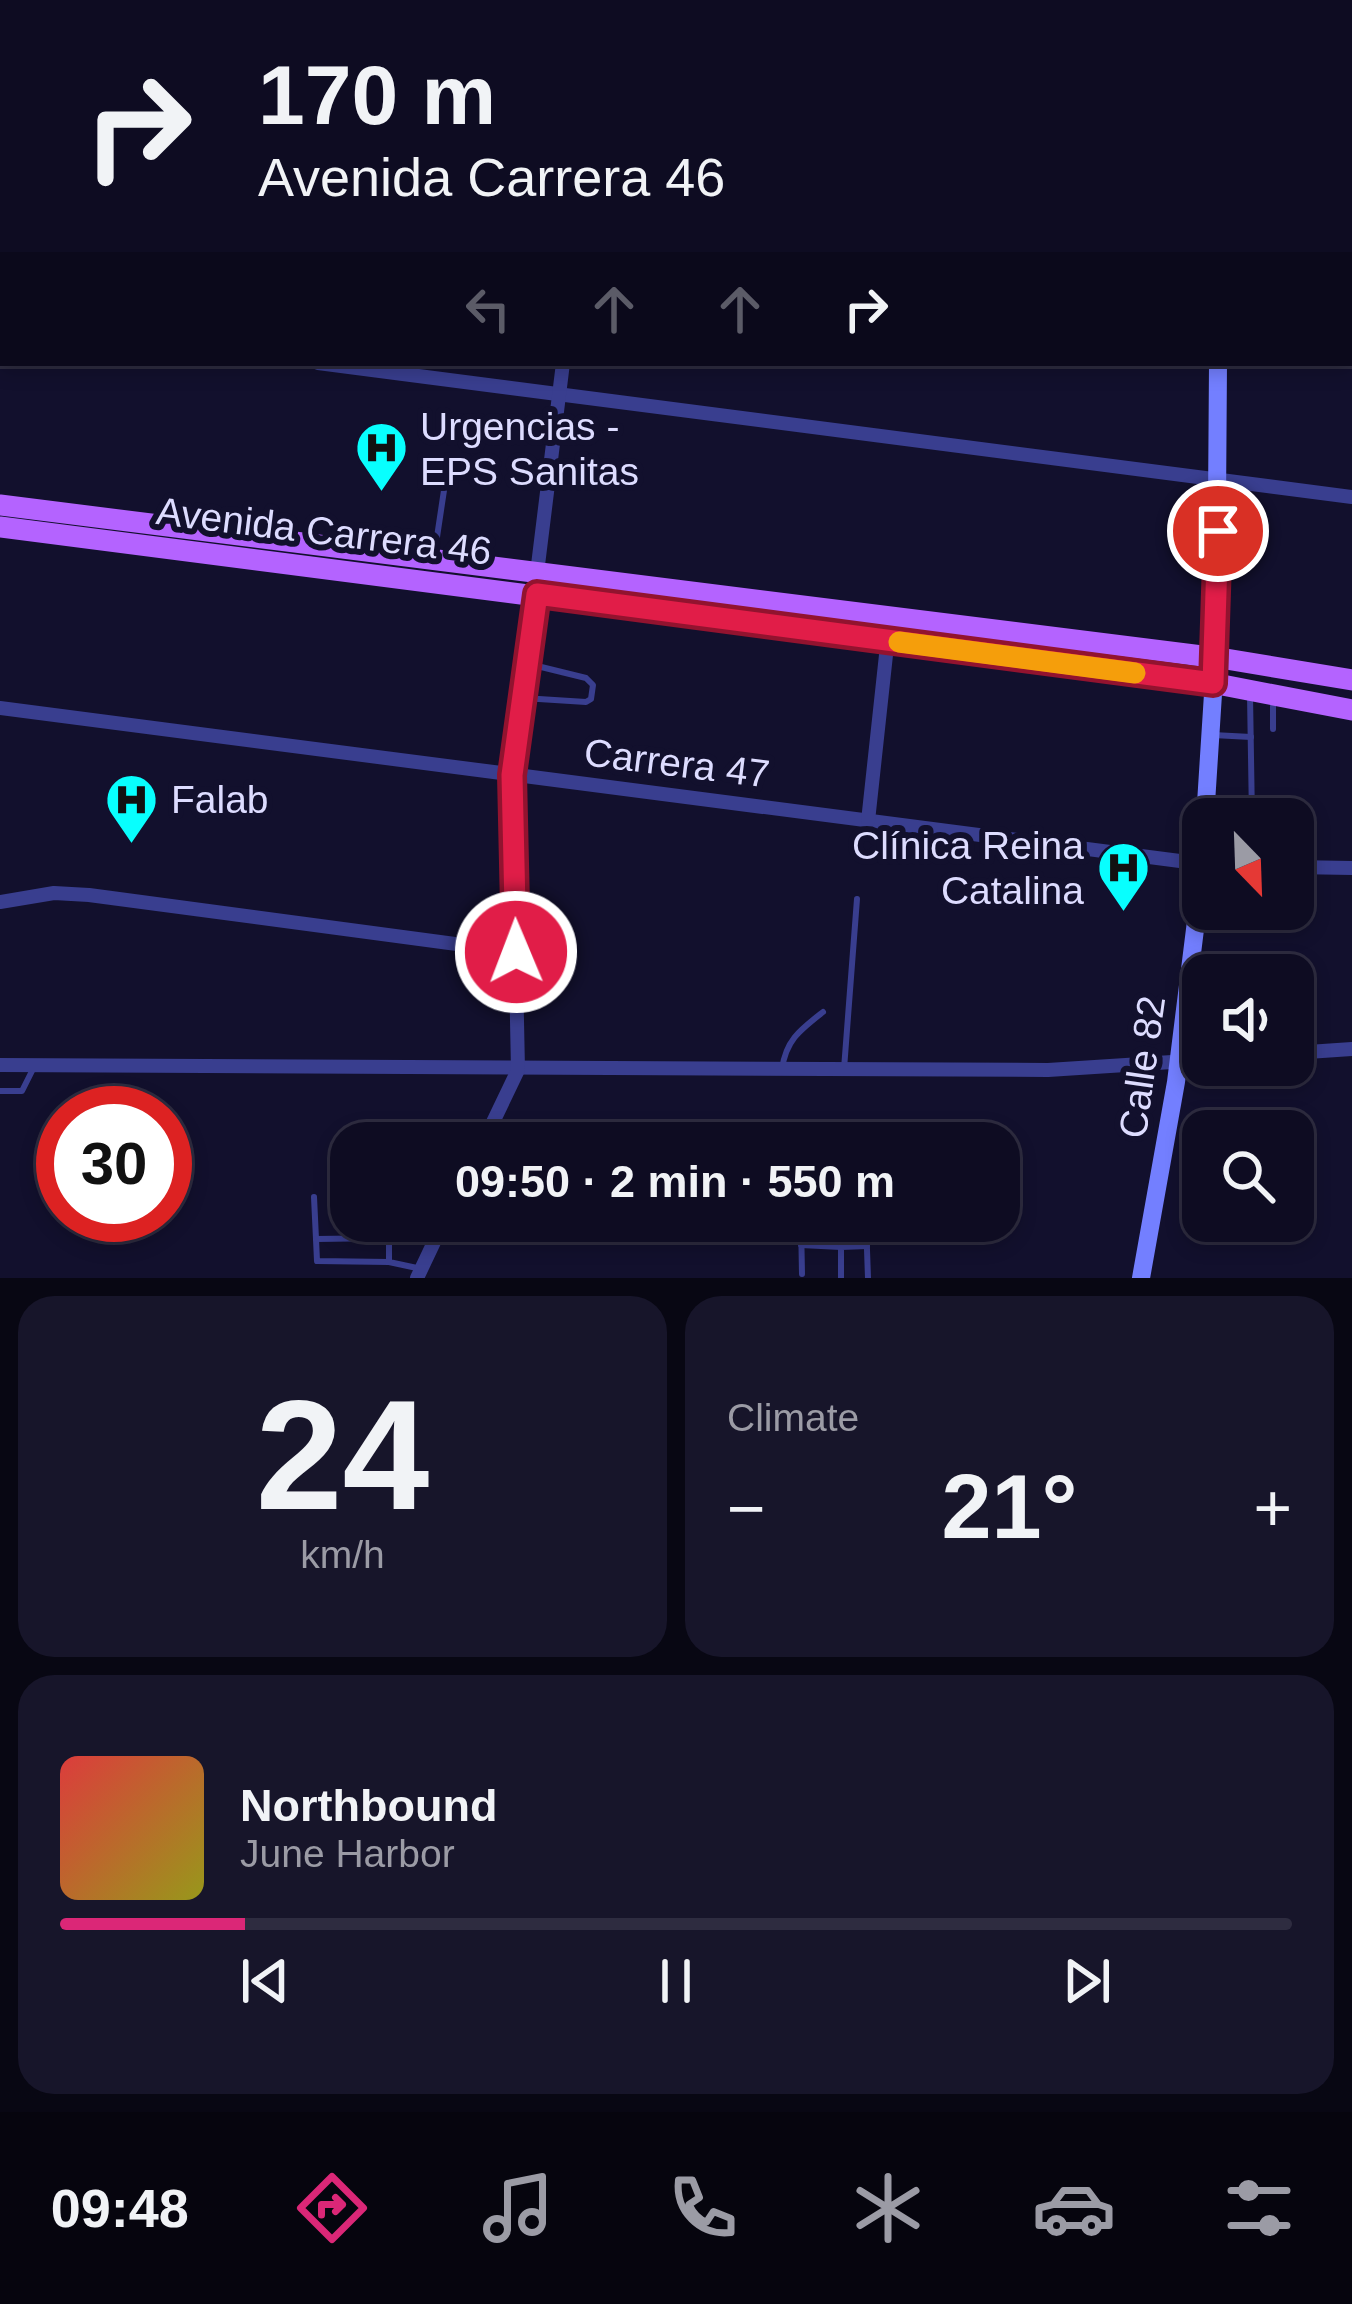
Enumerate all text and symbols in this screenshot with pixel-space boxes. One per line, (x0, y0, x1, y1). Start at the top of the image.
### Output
icon: right (60, 48, 216, 204)
text: 170 m (258, 48, 496, 142)
text: Avenida Carrera 46 (258, 147, 725, 207)
icon: left (455, 276, 521, 342)
icon: ahead (581, 276, 647, 342)
icon: ahead (707, 276, 773, 342)
icon: right (833, 276, 899, 342)
place label: Urgencias - EPS Sanitas (420, 405, 639, 493)
hospital icon: Urgencias - EPS Sanitas (353, 420, 409, 494)
pin (1167, 480, 1269, 582)
street label: Avenida Carrera 46 (154, 489, 494, 573)
icon: arrive (1185, 498, 1251, 564)
street label: Carrera 47 (582, 730, 772, 796)
hospital icon: Falab (104, 771, 160, 845)
place label: Falab (171, 778, 269, 821)
north arrow (1182, 798, 1314, 930)
map controls (1182, 798, 1314, 1242)
place label: Clínica Reina Catalina (852, 824, 1084, 912)
hospital icon: Clínica Reina Catalina (1095, 839, 1151, 913)
position arrow (453, 889, 579, 1015)
button: sound (1182, 954, 1314, 1086)
street label: Calle 82 (1111, 993, 1173, 1141)
speed limit sign: 30 (36, 1086, 192, 1242)
button: search (1182, 1110, 1314, 1242)
text: 09:50 · 2 min · 550 m (455, 1156, 895, 1207)
text: 24 (256, 1368, 429, 1542)
text: Climate (727, 1396, 859, 1439)
text: 21° (941, 1457, 1078, 1557)
text: − (727, 1471, 766, 1545)
text: + (1253, 1471, 1292, 1545)
text: km/h (300, 1533, 385, 1576)
text: Northbound (240, 1780, 497, 1831)
text: June Harbor (240, 1832, 455, 1875)
icon: previous (232, 1948, 298, 2014)
icon: pause (643, 1948, 709, 2014)
icon: next (1054, 1948, 1120, 2014)
icon: directions (290, 2166, 374, 2250)
icon: music (476, 2166, 560, 2250)
icon: phone (661, 2166, 745, 2250)
icon: climate (846, 2166, 930, 2250)
icon: car (1032, 2166, 1116, 2250)
icon: filters (1217, 2166, 1301, 2250)
text: 09:48 (51, 2178, 189, 2238)

